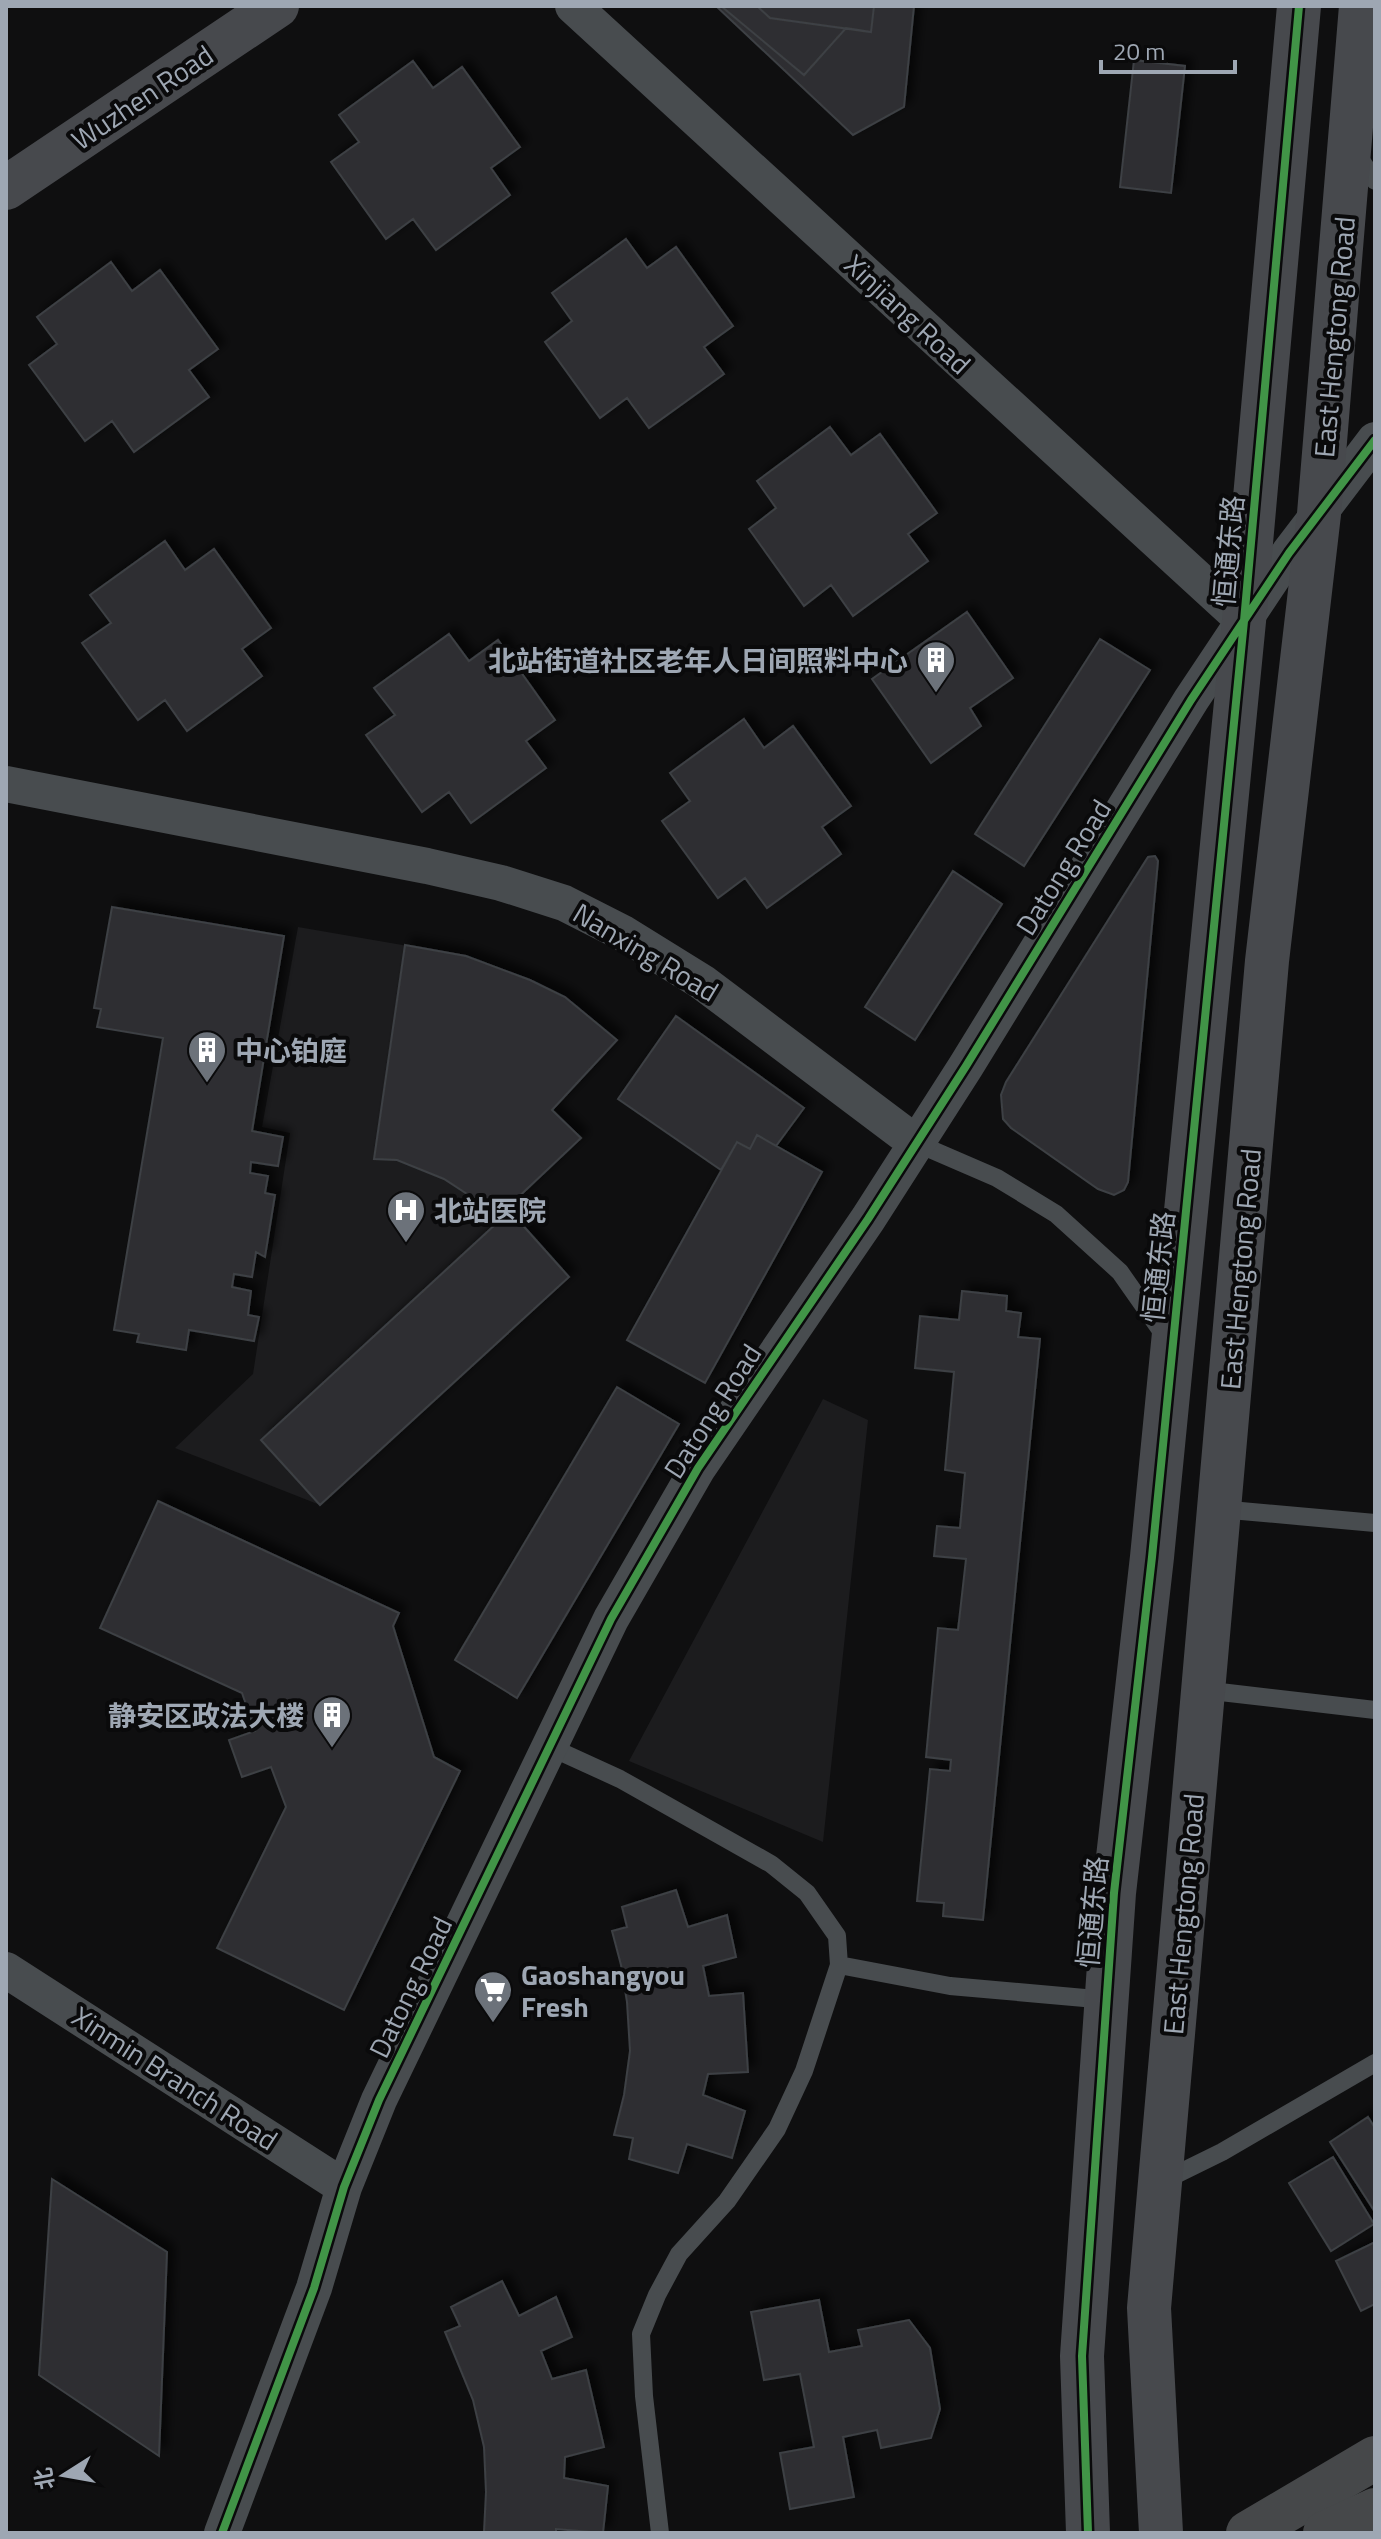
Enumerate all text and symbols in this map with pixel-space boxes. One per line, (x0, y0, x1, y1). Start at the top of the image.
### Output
scale bar (1101, 24, 1235, 74)
text: 20 m (1113, 33, 1165, 69)
street label: Wuzhen Road (62, 34, 222, 160)
street label: East Hengtong Road (1302, 215, 1366, 459)
street label: Xinjiang Road (835, 244, 981, 384)
street label: 恒通东路 (1202, 493, 1254, 609)
place label: 北站街道社区老年人日间照料中心 (488, 639, 908, 682)
building icon: 北站街道社区老年人日间照料中心 (915, 639, 957, 694)
street label: Datong Road (1004, 791, 1122, 943)
street label: Nanxing Road (565, 892, 727, 1012)
building icon: 中心铂庭 (186, 1029, 228, 1084)
place label: 中心铂庭 (235, 1029, 347, 1072)
street label: East Hengtong Road (1208, 1147, 1272, 1391)
hospital icon: 北站医院 (385, 1189, 427, 1244)
place label: 北站医院 (434, 1189, 546, 1232)
street label: 恒通东路 (1131, 1209, 1185, 1325)
street label: Datong Road (652, 1335, 772, 1487)
place label: 静安区政法大楼 (108, 1694, 304, 1737)
building icon: 静安区政法大楼 (311, 1694, 353, 1749)
street label: East Hengtong Road (1151, 1792, 1215, 2036)
street label: 恒通东路 (1066, 1854, 1118, 1970)
street label: Datong Road (357, 1909, 463, 2065)
place label: Gaoshangyou Fresh (521, 1953, 685, 2028)
supermarket icon: Gaoshangyou Fresh (472, 1969, 514, 2024)
street label: Xinmin Branch Road (64, 1995, 286, 2161)
north arrow (24, 2435, 104, 2515)
text: 北 (26, 2465, 63, 2493)

